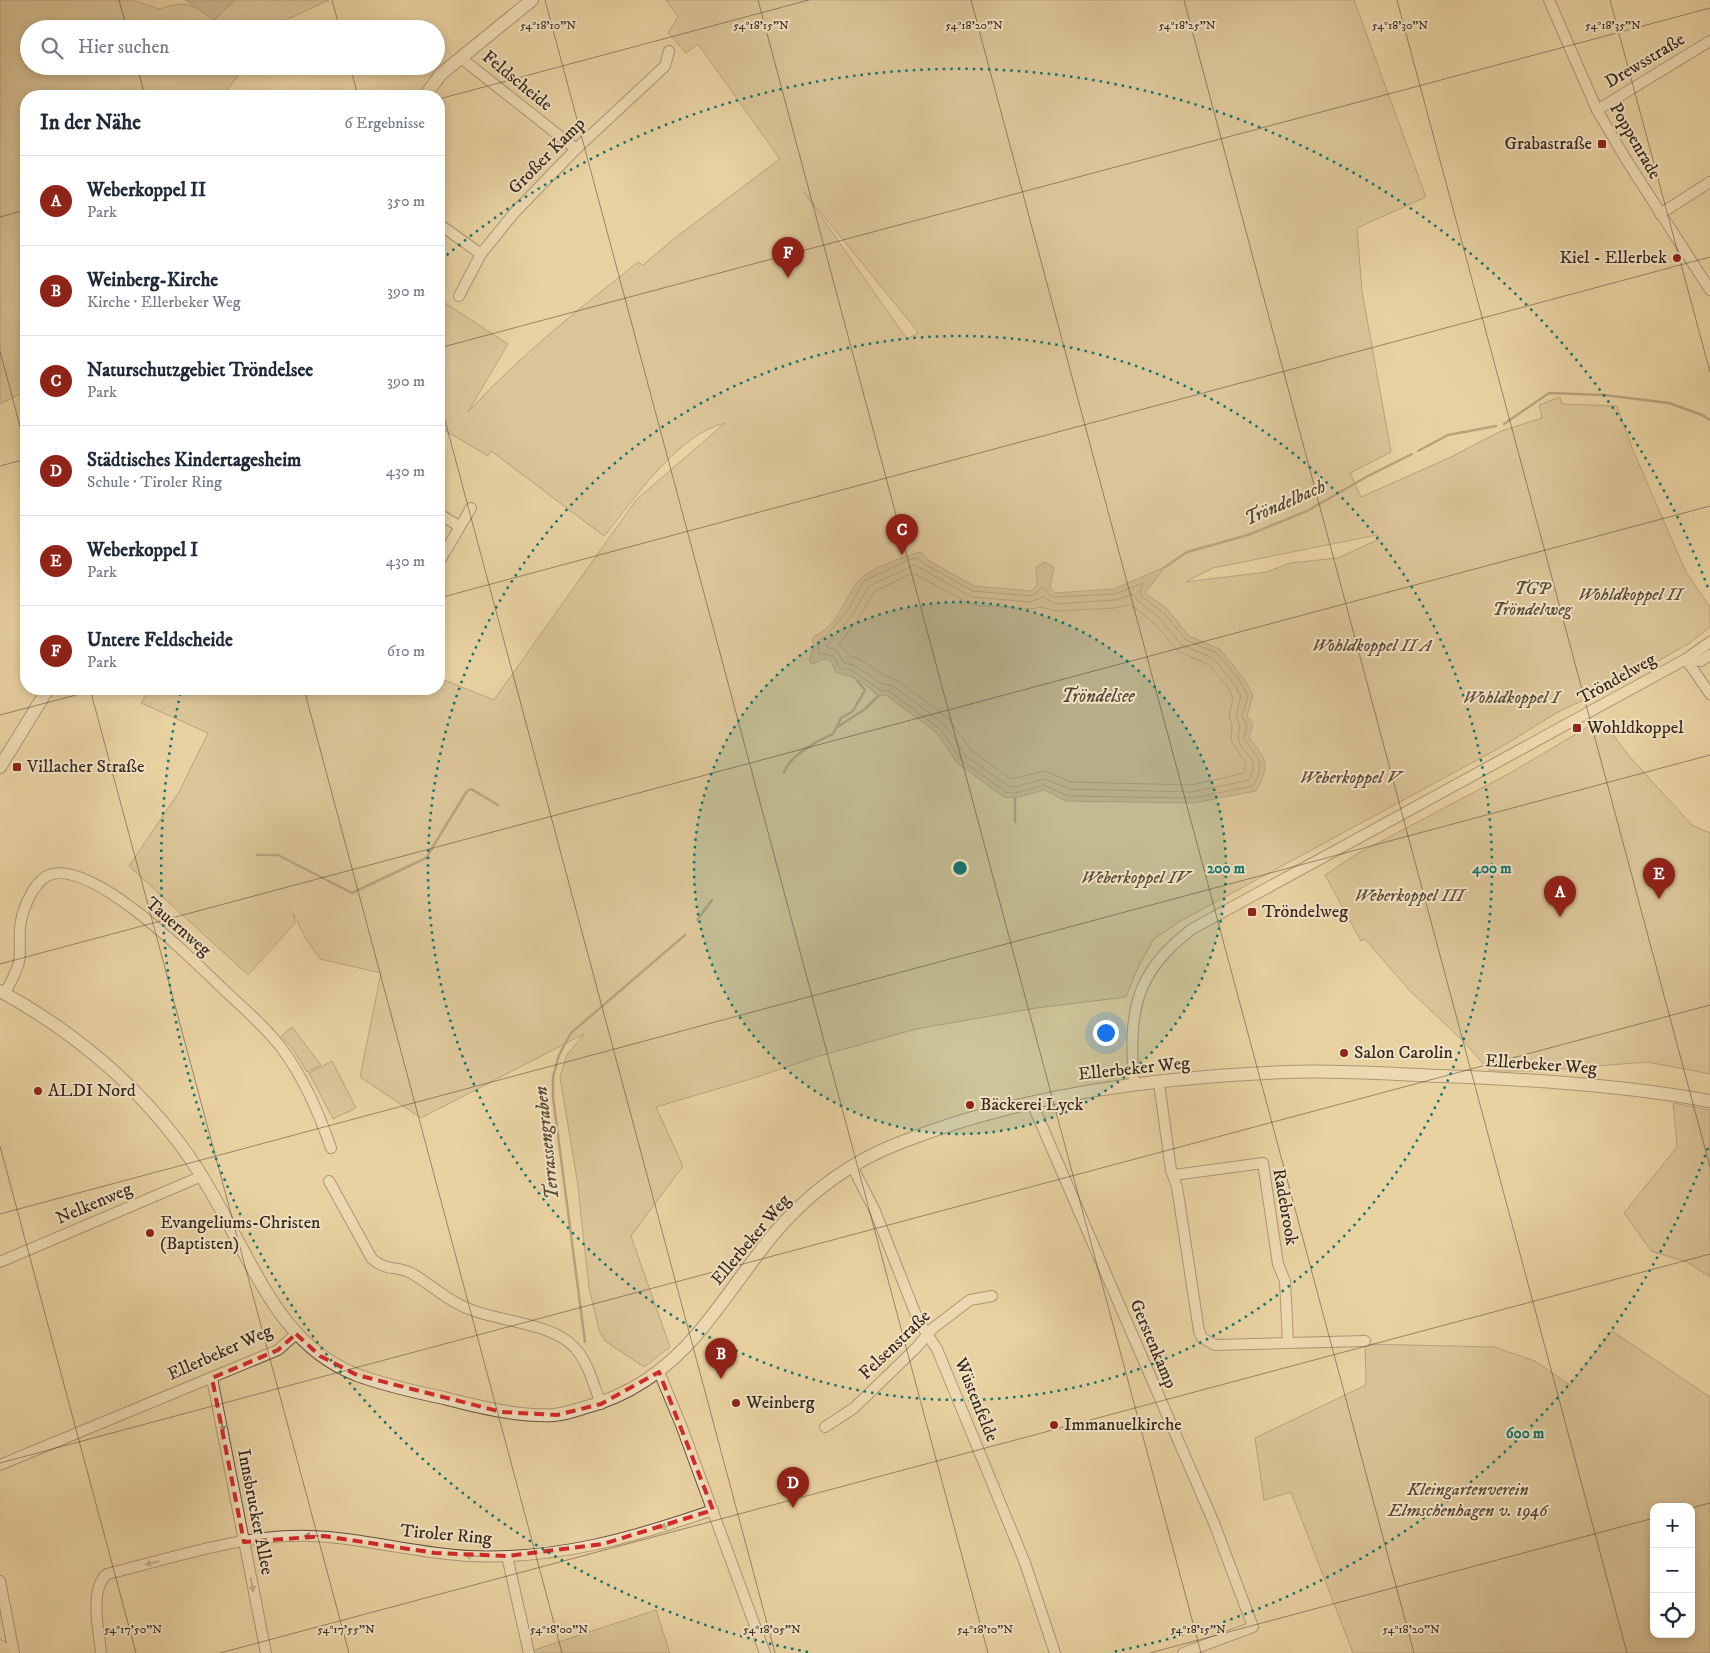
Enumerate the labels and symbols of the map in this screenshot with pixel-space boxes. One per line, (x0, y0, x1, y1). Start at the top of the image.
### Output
text: 54°18'10"N (520, 18, 576, 33)
text: 54°18'15"N (733, 18, 789, 33)
text: 54°18'20"N (945, 18, 1003, 33)
text: 54°18'25"N (1158, 18, 1216, 33)
text: 54°18'30"N (1372, 18, 1428, 33)
text: 54°18'35"N (1585, 18, 1641, 33)
street label: Drewsstraße (1601, 29, 1689, 93)
street label: Feldscheide (477, 46, 557, 116)
street label: Poppenrade (1604, 99, 1666, 183)
street label: Großer Kamp (504, 113, 590, 199)
place label: Grabastraße (1505, 133, 1592, 155)
marker: Grabastraße (1596, 138, 1608, 150)
pin: F (772, 237, 804, 278)
place label: Kiel - Ellerbek (1559, 247, 1667, 269)
marker: Kiel - Ellerbek (1671, 252, 1683, 264)
water label: Tröndelbach (1241, 475, 1330, 531)
pin: C (886, 514, 918, 555)
park label: TGP Tröndelweg (1492, 578, 1573, 621)
park label: Wohldkoppel II (1578, 584, 1686, 606)
park label: Wohldkoppel II A (1312, 635, 1433, 657)
street label: Tröndelweg (1574, 648, 1660, 709)
water label: Tröndelsee (1061, 685, 1135, 708)
park label: Wohldkoppel I (1463, 687, 1563, 709)
place label: Wohldkoppel (1586, 717, 1684, 739)
marker: Wohldkoppel (1571, 722, 1583, 734)
place label: Villacher Straße (26, 756, 144, 778)
marker: Villacher Straße (11, 761, 23, 773)
park label: Weberkoppel V (1300, 767, 1405, 789)
pin: E (1643, 858, 1675, 899)
centre of rings (951, 859, 969, 877)
text: 200 m (1207, 859, 1246, 878)
text: 400 m (1471, 859, 1512, 878)
park label: Weberkoppel IV (1081, 867, 1194, 889)
pin: A (1544, 876, 1576, 917)
park label: Weberkoppel III (1354, 885, 1467, 907)
street label: Tauernweg (141, 893, 215, 962)
place label: Tröndelweg (1262, 901, 1348, 923)
marker: Tröndelweg (1246, 906, 1258, 918)
your location (1093, 1020, 1119, 1046)
place label: Salon Carolin (1354, 1042, 1453, 1064)
marker: Salon Carolin (1338, 1047, 1350, 1059)
street label: Ellerbeker Weg (1484, 1050, 1598, 1080)
street label: Ellerbeker Weg (1077, 1052, 1191, 1086)
place label: ALDI Nord (48, 1080, 136, 1102)
marker: ALDI Nord (32, 1085, 44, 1097)
water label: Terrassengraben (530, 1085, 564, 1201)
place label: Bäckerei Lyck (980, 1094, 1084, 1116)
marker: Bäckerei Lyck (964, 1099, 976, 1111)
street label: Radebrook (1267, 1167, 1303, 1247)
street label: Nelkenweg (53, 1178, 136, 1230)
street label: Ellerbeker Weg (707, 1190, 796, 1290)
place label: Evangeliums-Christen (Baptisten) (160, 1212, 321, 1255)
marker: Evangeliums-Christen (Baptisten) (144, 1227, 156, 1239)
street label: Gerstenkamp (1124, 1296, 1182, 1392)
street label: Felsenstraße (855, 1306, 935, 1384)
street label: Ellerbeker Weg (164, 1320, 276, 1386)
pin: B (705, 1338, 737, 1379)
street label: Wüstenfelde (949, 1354, 1003, 1445)
place label: Weinberg (745, 1392, 815, 1414)
marker: Weinberg (730, 1397, 742, 1409)
place label: Immanuelkirche (1064, 1414, 1182, 1436)
one-way arrow (218, 1418, 226, 1434)
marker: Immanuelkirche (1048, 1419, 1060, 1431)
text: 600 m (1506, 1424, 1545, 1443)
street label: Innsbrucker Allee (232, 1447, 278, 1577)
pin: D (777, 1467, 809, 1508)
park label: Kleingartenverein Elmschenhagen v. 1946 (1387, 1479, 1549, 1522)
street label: Tiroler Ring (399, 1520, 493, 1550)
one-way arrow (659, 1523, 674, 1530)
one-way arrow (303, 1532, 319, 1540)
one-way arrow (464, 1552, 480, 1560)
one-way arrow (144, 1559, 159, 1567)
one-way arrow (248, 1577, 256, 1593)
text: 54°17'50"N (104, 1622, 162, 1637)
text: 54°17'55"N (317, 1622, 375, 1637)
text: 54°18'00"N (530, 1622, 588, 1637)
text: 54°18'05"N (743, 1622, 801, 1637)
text: 54°18'10"N (957, 1622, 1013, 1637)
text: 54°18'15"N (1170, 1622, 1226, 1637)
text: 54°18'20"N (1382, 1622, 1440, 1637)

